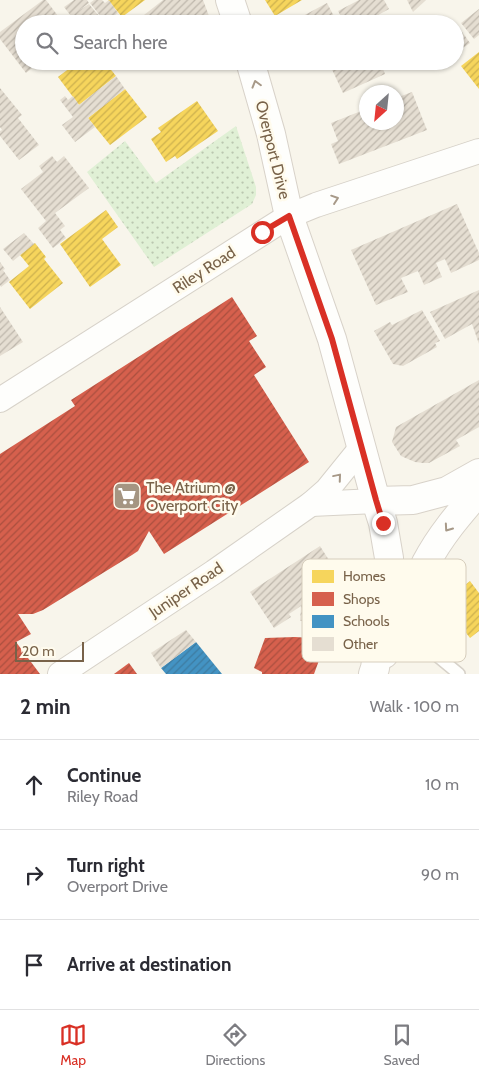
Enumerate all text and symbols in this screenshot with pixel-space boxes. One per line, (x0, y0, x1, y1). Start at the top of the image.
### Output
search box (15, 15, 464, 70)
icon: search (33, 29, 61, 57)
text: Search here (73, 31, 167, 54)
one-way arrow (252, 80, 262, 88)
north arrow (359, 85, 404, 130)
street label: Overport Drive (252, 99, 294, 201)
one-way arrow (330, 195, 338, 205)
route start (251, 221, 274, 244)
street label: Riley Road (169, 243, 239, 297)
one-way arrow (332, 474, 341, 483)
place label: The Atrium @ Overport City (146, 478, 238, 515)
supermarket icon: The Atrium @ Overport City (112, 481, 142, 511)
route end (372, 512, 395, 535)
one-way arrow (445, 523, 454, 532)
street label: Juniper Road (145, 558, 227, 622)
legend (302, 559, 466, 662)
text: Homes (343, 567, 386, 585)
text: Shops (343, 590, 380, 608)
text: Schools (343, 612, 390, 630)
text: Other (343, 635, 378, 653)
scale bar (15, 639, 84, 662)
text: 20 m (22, 642, 55, 660)
text: 2 min (20, 694, 71, 719)
text: Walk · 100 m (370, 697, 459, 716)
text: Continue (67, 764, 141, 787)
icon: ahead (20, 771, 48, 799)
text: 10 m (425, 775, 459, 794)
text: Riley Road (67, 787, 138, 806)
text: Turn right (67, 854, 145, 877)
icon: right (20, 861, 48, 889)
text: 90 m (421, 865, 459, 884)
text: Overport Drive (67, 877, 168, 896)
icon: arrive (20, 951, 48, 979)
text: Arrive at destination (67, 953, 231, 976)
tab: Map (59, 1021, 87, 1069)
tab: Directions (205, 1021, 265, 1069)
tab: Saved (383, 1021, 420, 1069)

